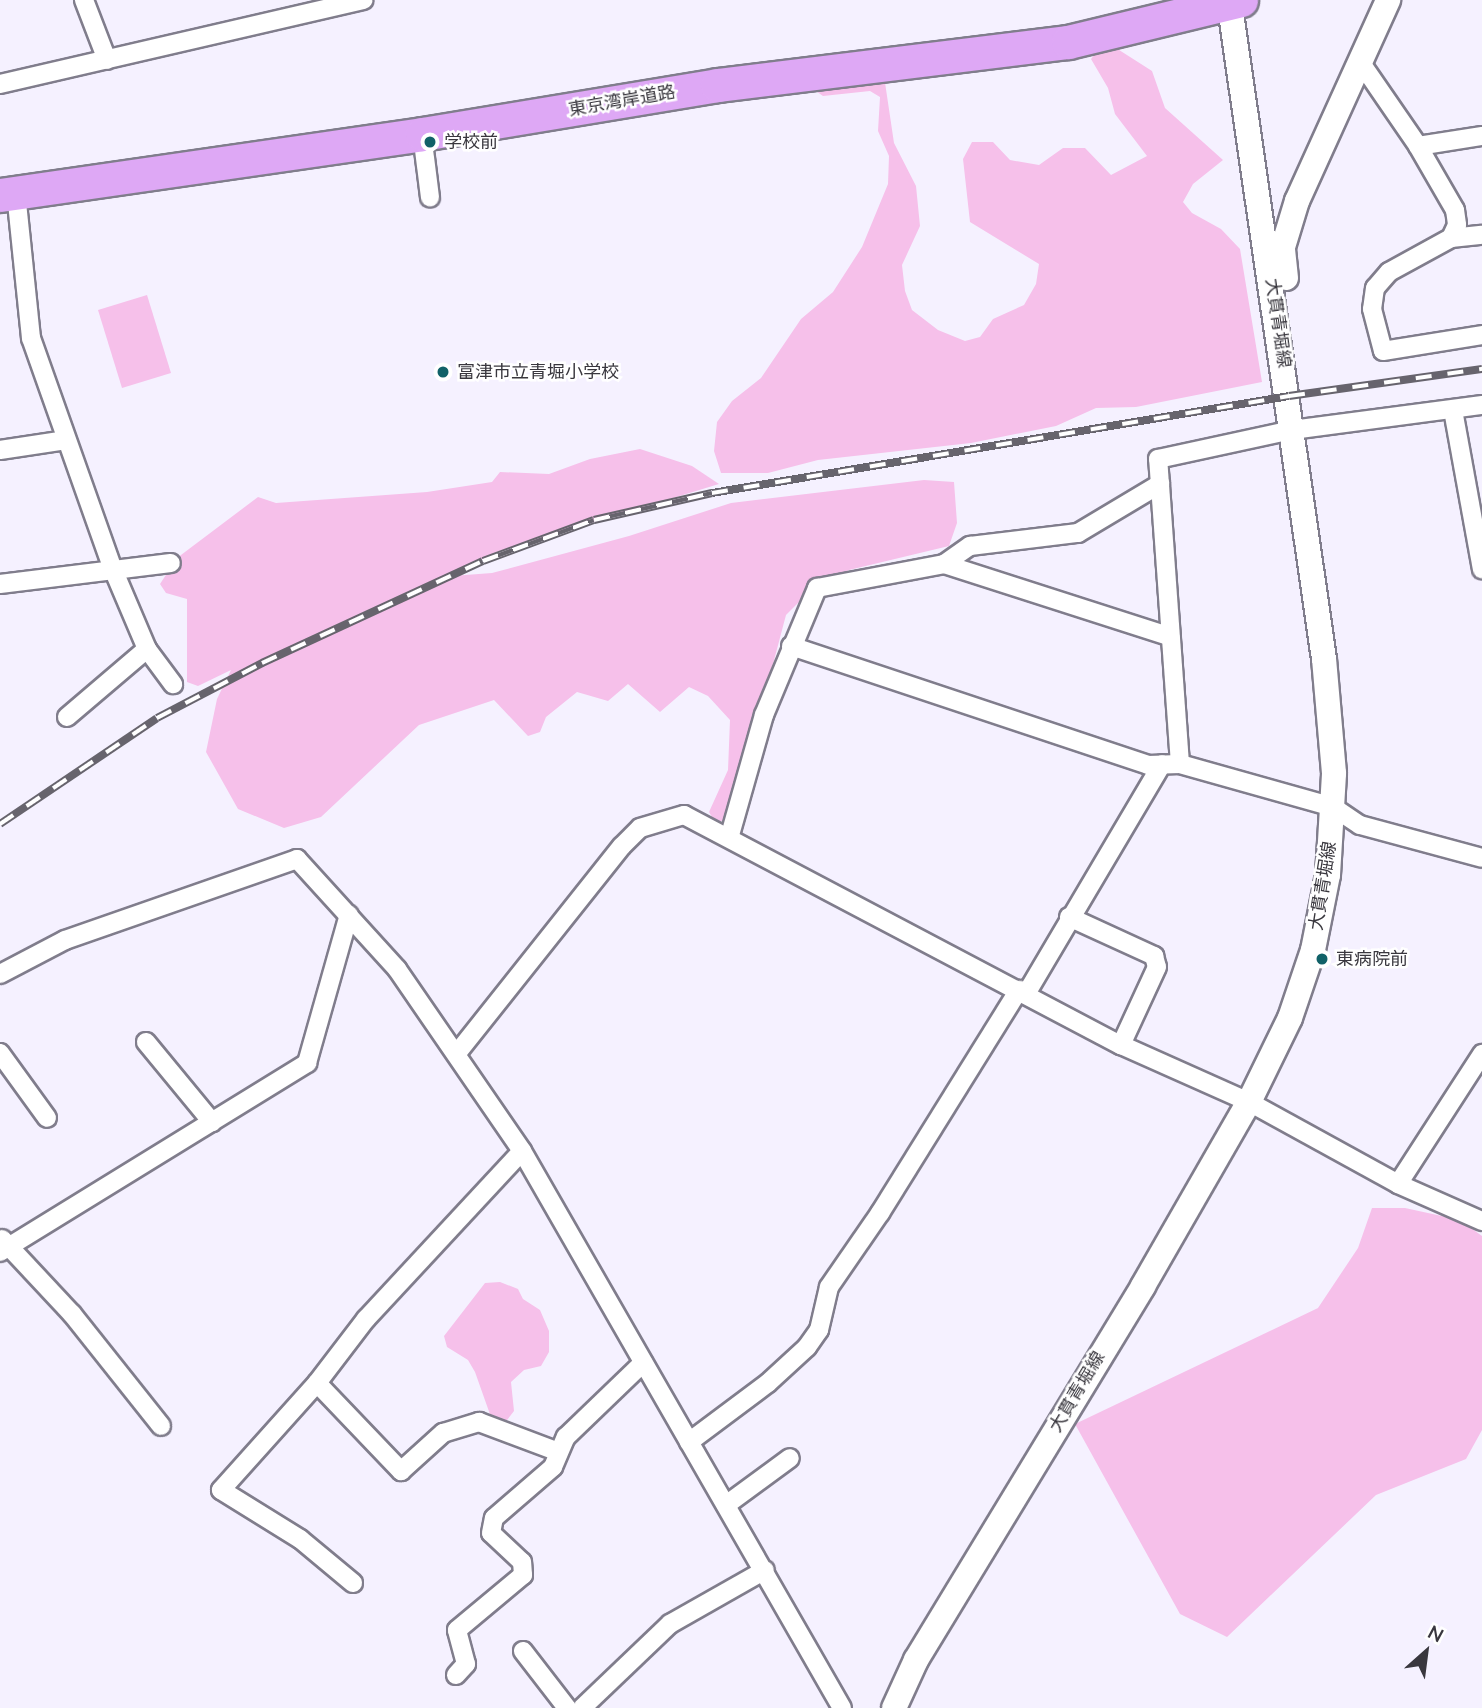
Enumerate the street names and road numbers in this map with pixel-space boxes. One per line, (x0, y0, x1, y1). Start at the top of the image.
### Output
street label: 東京湾岸道路 (567, 81, 677, 121)
street label: 大貫青堀線 (1261, 277, 1295, 369)
street label: 大貫青堀線 (1305, 840, 1341, 932)
street label: 大貫青堀線 (1045, 1348, 1109, 1436)

